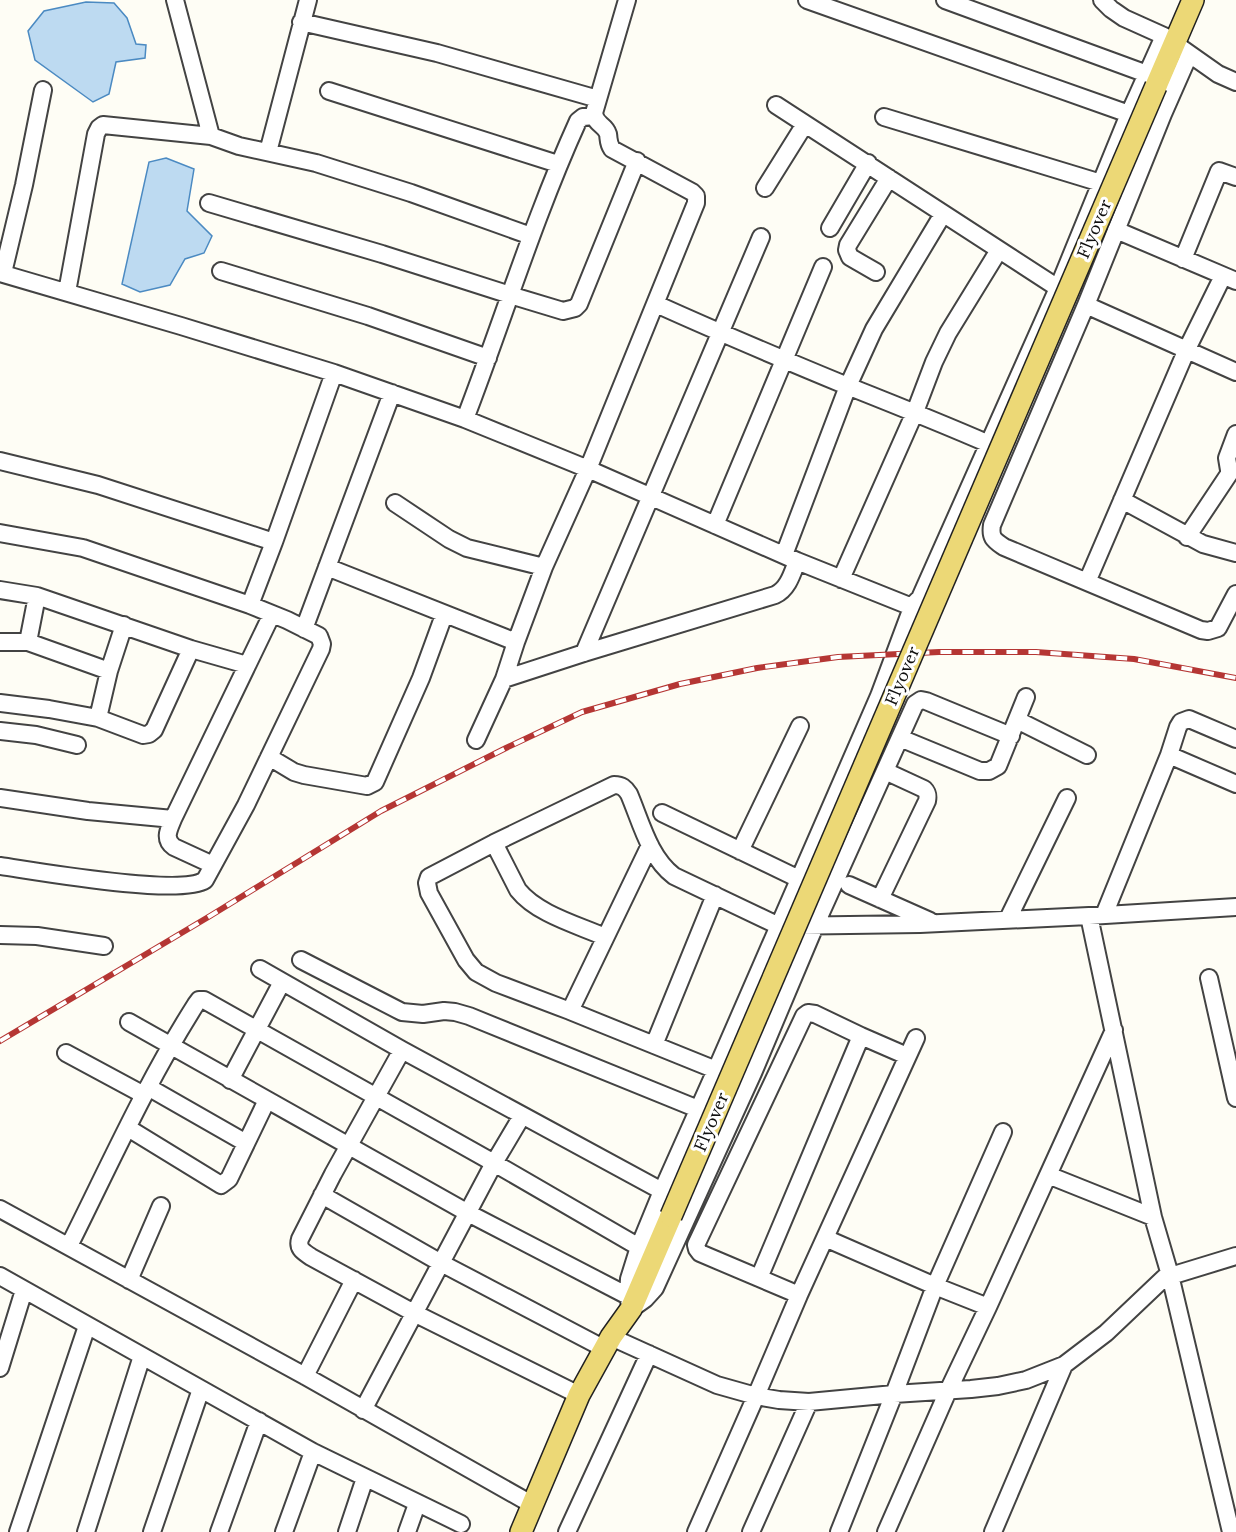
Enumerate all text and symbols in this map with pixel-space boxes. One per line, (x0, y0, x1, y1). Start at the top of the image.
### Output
street label: Flyover (1073, 196, 1115, 261)
street label: Flyover (881, 643, 923, 708)
street label: Flyover (690, 1089, 732, 1154)

